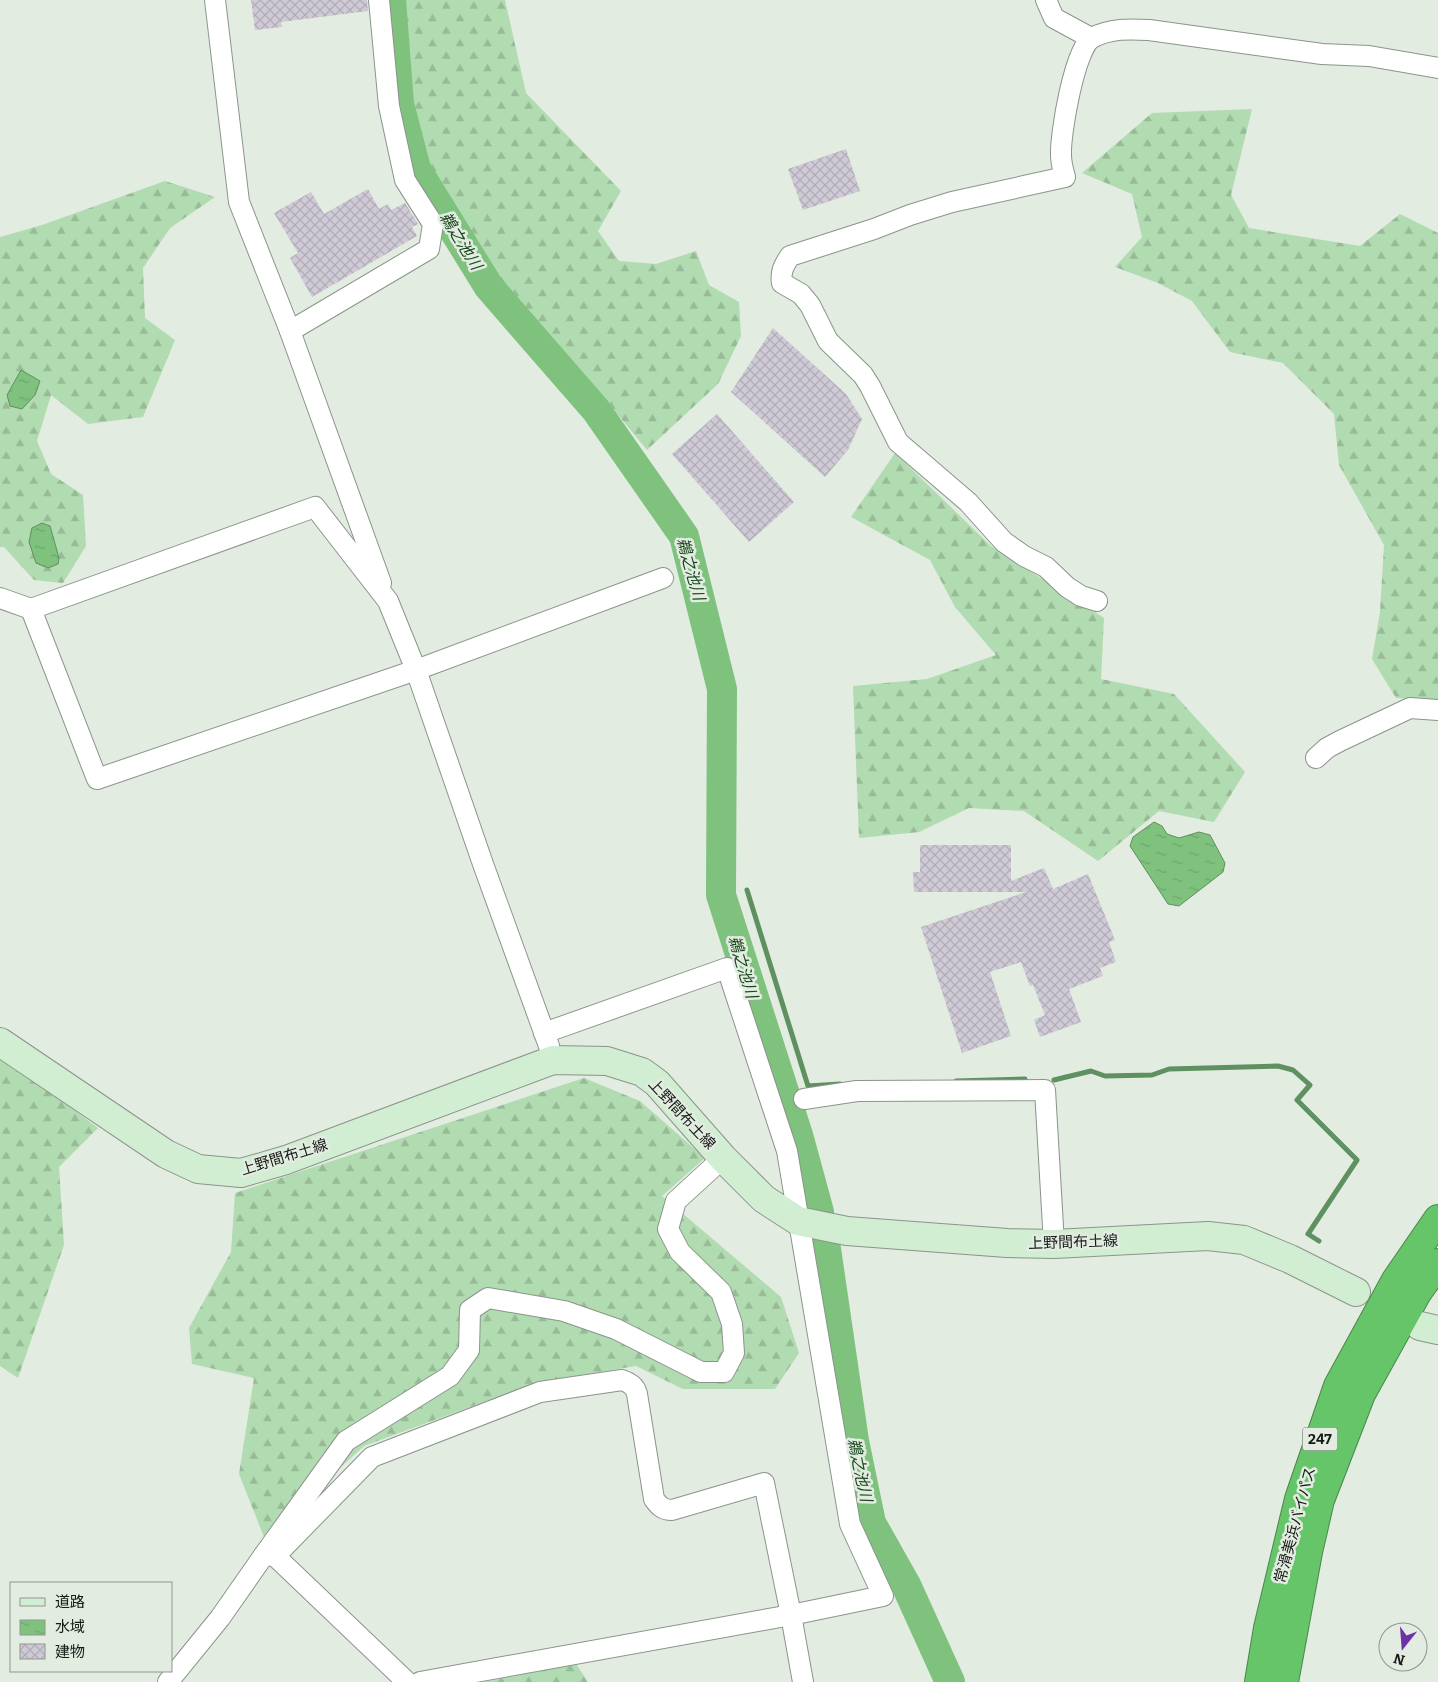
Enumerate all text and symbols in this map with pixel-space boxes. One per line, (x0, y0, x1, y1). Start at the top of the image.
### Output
water label: 鵜之池川 (436, 209, 487, 275)
water label: 鵜之池川 (673, 536, 710, 604)
water label: 鵜之池川 (725, 934, 762, 1002)
street label: 上野間布土線 (645, 1075, 719, 1153)
street label: 上野間布土線 (238, 1135, 330, 1179)
street label: 上野間布土線 (1028, 1231, 1118, 1253)
road number: 247 (1302, 1428, 1338, 1450)
water label: 鵜之池川 (844, 1437, 876, 1505)
street label: 常滑美浜バイパス (1271, 1465, 1319, 1585)
legend (10, 1582, 172, 1672)
text: 道路 (55, 1593, 85, 1611)
text: 水域 (55, 1618, 85, 1636)
north arrow (1378, 1622, 1428, 1672)
text: 建物 (55, 1643, 85, 1661)
text: N (1392, 1649, 1407, 1669)

